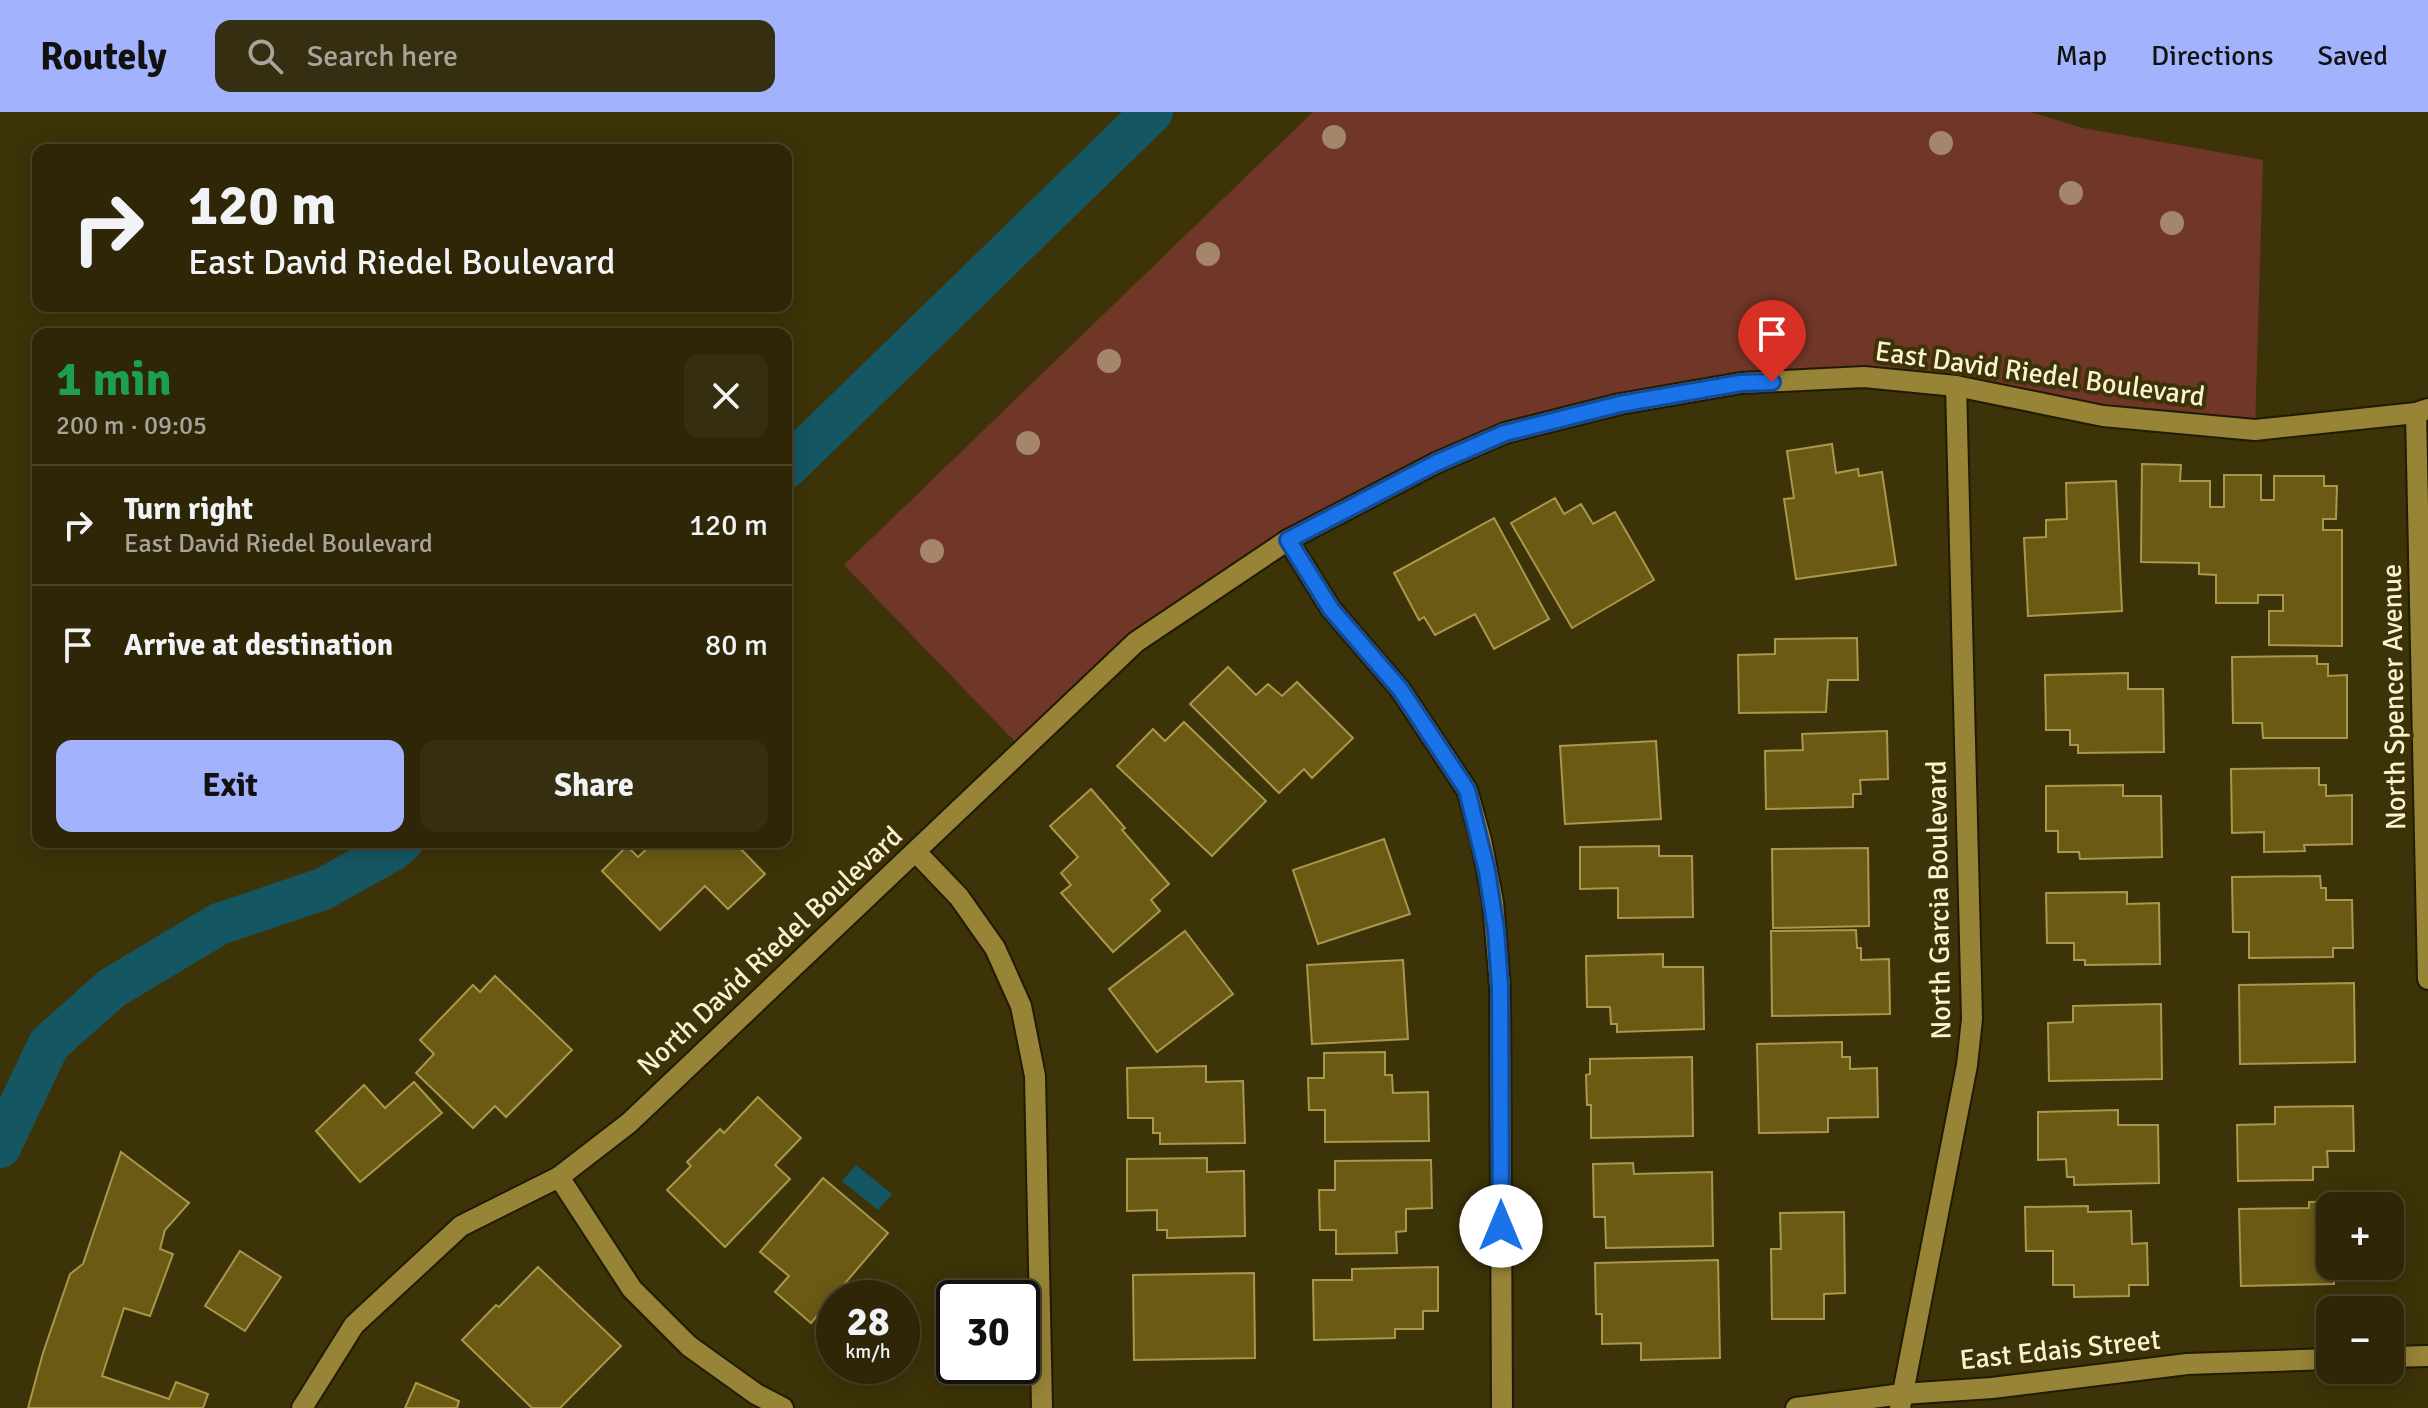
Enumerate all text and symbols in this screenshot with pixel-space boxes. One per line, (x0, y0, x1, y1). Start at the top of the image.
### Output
search box (215, 20, 775, 92)
text: Routely (40, 33, 167, 80)
icon: search (243, 34, 287, 78)
text: Search here (307, 38, 458, 75)
text: Map (2055, 39, 2107, 73)
text: Directions (2151, 39, 2273, 73)
text: Saved (2317, 39, 2388, 73)
text: 120 m (188, 171, 336, 240)
icon: right (56, 176, 160, 280)
text: East David Riedel Boulevard (188, 240, 616, 285)
pin (1738, 300, 1806, 382)
icon: arrive (1750, 312, 1794, 356)
street label: East David Riedel Boulevard (1873, 334, 2207, 414)
text: 1 min (56, 350, 172, 409)
button: close (684, 354, 768, 438)
text: 200 m · 09:05 (56, 410, 207, 442)
text: Turn right (124, 491, 253, 528)
icon: right (56, 503, 100, 547)
text: 120 m (689, 507, 768, 544)
text: East David Riedel Boulevard (124, 528, 433, 560)
street label: North Spencer Avenue (2375, 563, 2413, 831)
icon: arrive (56, 623, 100, 667)
text: Arrive at destination (124, 627, 393, 664)
text: 80 m (705, 627, 768, 664)
button: Exit (56, 740, 404, 832)
button: Share (420, 740, 768, 832)
street label: North Garcia Boulevard (1920, 760, 1958, 1040)
street label: North David Riedel Boulevard (630, 819, 910, 1083)
position arrow (1459, 1184, 1543, 1268)
map controls (2316, 1192, 2404, 1384)
button: + (2316, 1192, 2404, 1280)
speed limit sign: 30 (936, 1280, 1040, 1384)
button: − (2316, 1296, 2404, 1384)
text: 28 (846, 1297, 890, 1347)
street label: East Edais Street (1958, 1323, 2162, 1377)
text: km/h (845, 1339, 891, 1364)

